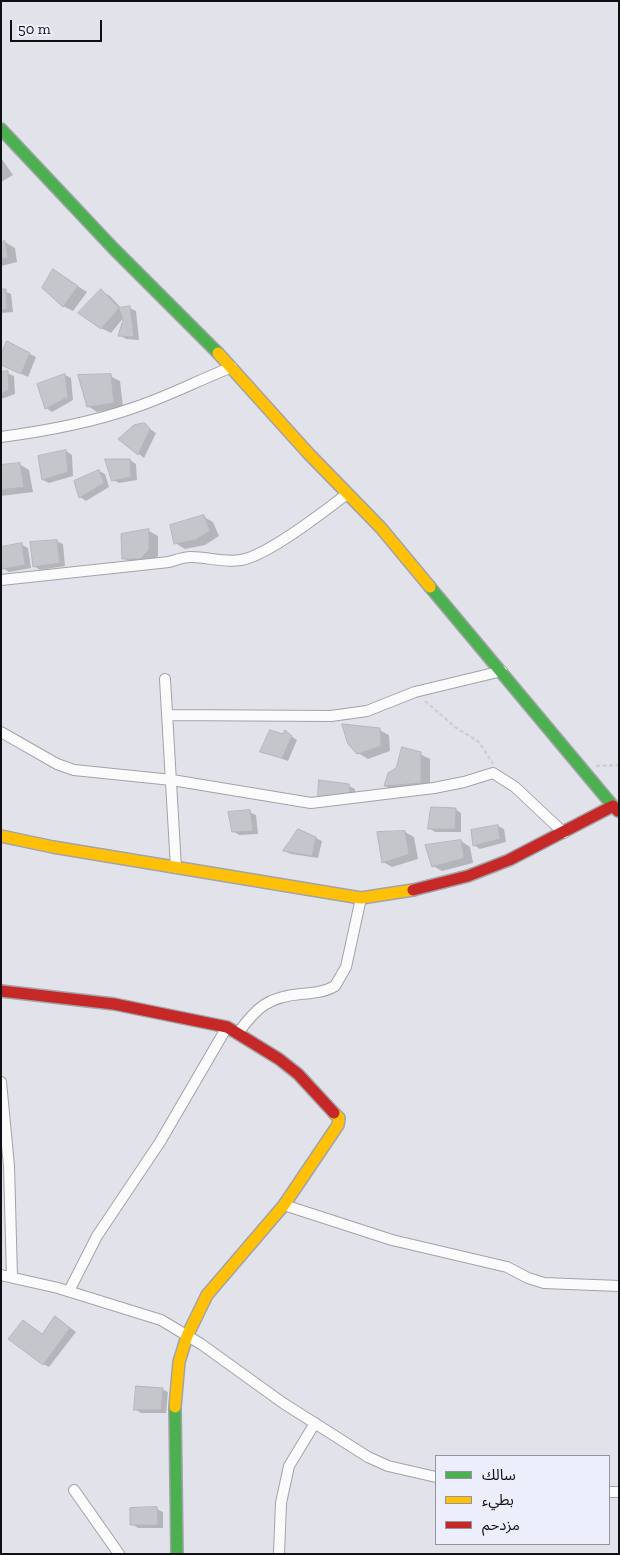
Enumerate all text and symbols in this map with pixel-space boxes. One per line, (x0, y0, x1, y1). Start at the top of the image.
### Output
scale bar (12, 10, 105, 42)
text: 50 m (18, 20, 51, 38)
legend (435, 1455, 610, 1545)
text: سالك (482, 1466, 516, 1484)
text: بطيء (482, 1491, 514, 1509)
text: مزدحم (482, 1516, 520, 1534)

